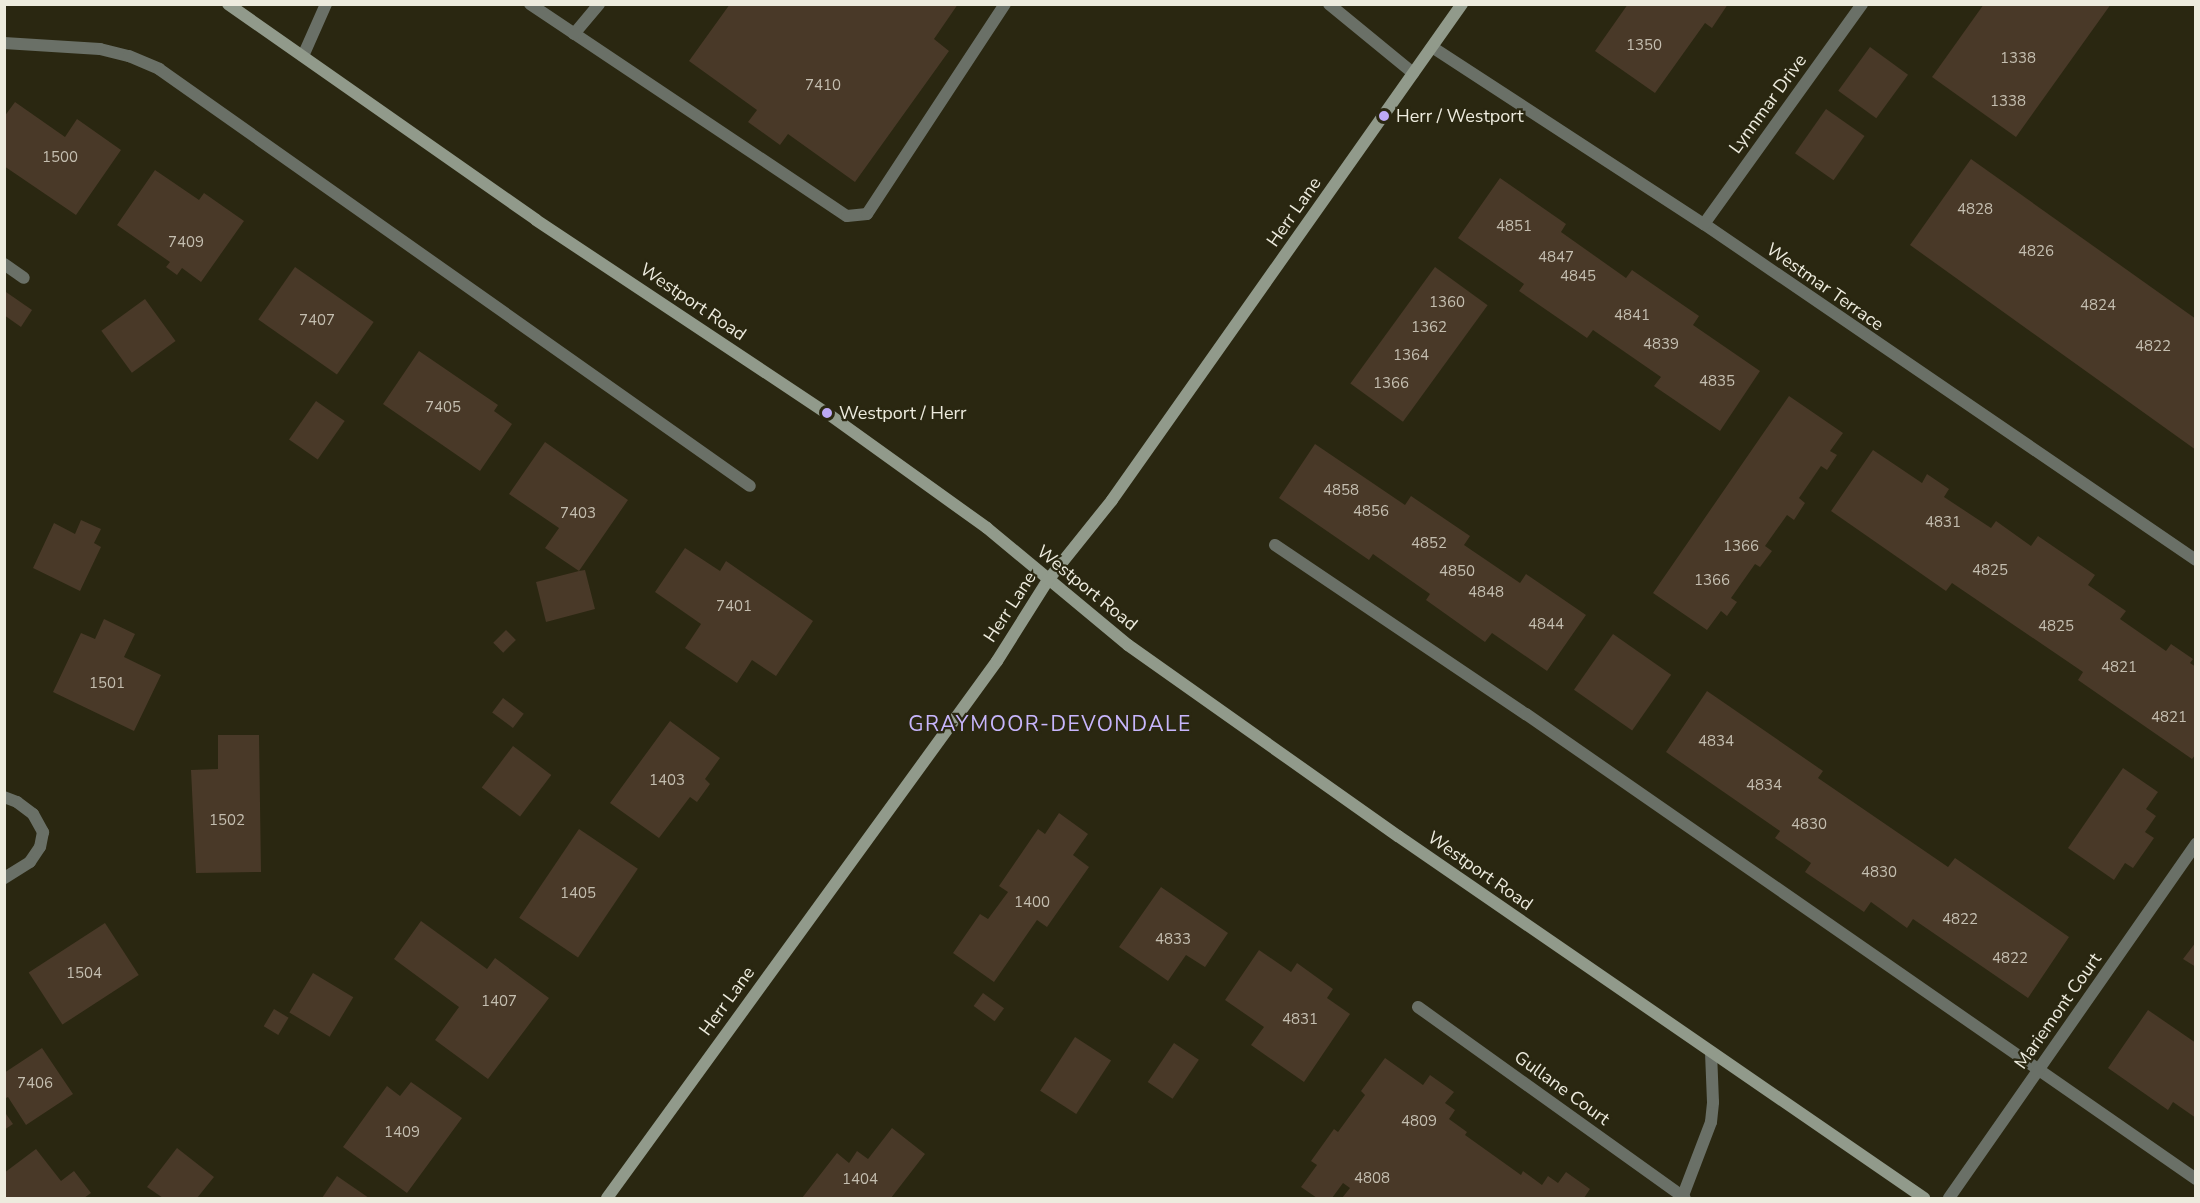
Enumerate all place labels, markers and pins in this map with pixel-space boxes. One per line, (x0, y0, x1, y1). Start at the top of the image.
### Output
place label: Herr / Westport (1396, 105, 1523, 127)
marker: Herr / Westport (1377, 109, 1391, 123)
place label: Westport / Herr (839, 402, 966, 424)
marker: Westport / Herr (820, 406, 834, 420)

